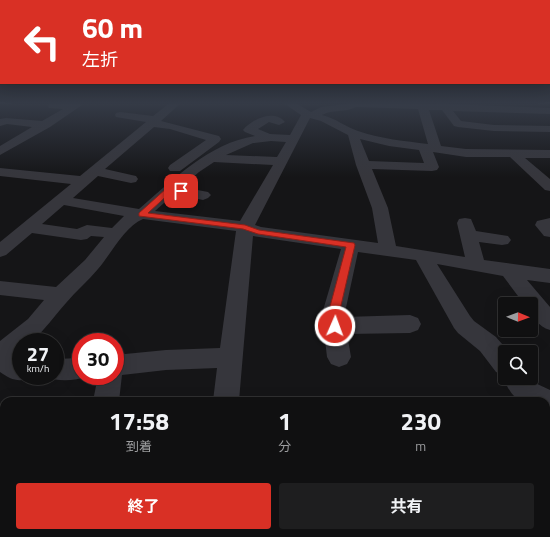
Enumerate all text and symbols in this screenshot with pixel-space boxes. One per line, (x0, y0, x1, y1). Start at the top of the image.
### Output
text: 60 m (82, 6, 143, 49)
icon: left (16, 16, 68, 68)
text: 左折 (82, 46, 118, 73)
pin (164, 174, 198, 208)
icon: arrive (170, 180, 192, 202)
north arrow (498, 297, 538, 337)
map controls (498, 297, 538, 385)
position arrow (314, 305, 356, 347)
speed limit sign: 30 (72, 333, 124, 385)
text: 27 (27, 338, 49, 369)
button: search (498, 345, 538, 385)
text: km/h (27, 361, 49, 376)
text: 17:58 (109, 403, 169, 439)
text: 1 (278, 403, 292, 439)
text: 230 (401, 403, 441, 439)
text: 到着 (126, 436, 152, 456)
text: 分 (278, 436, 291, 456)
text: m (415, 436, 426, 456)
button: 終了 (16, 483, 271, 529)
button: 共有 (279, 483, 534, 529)

